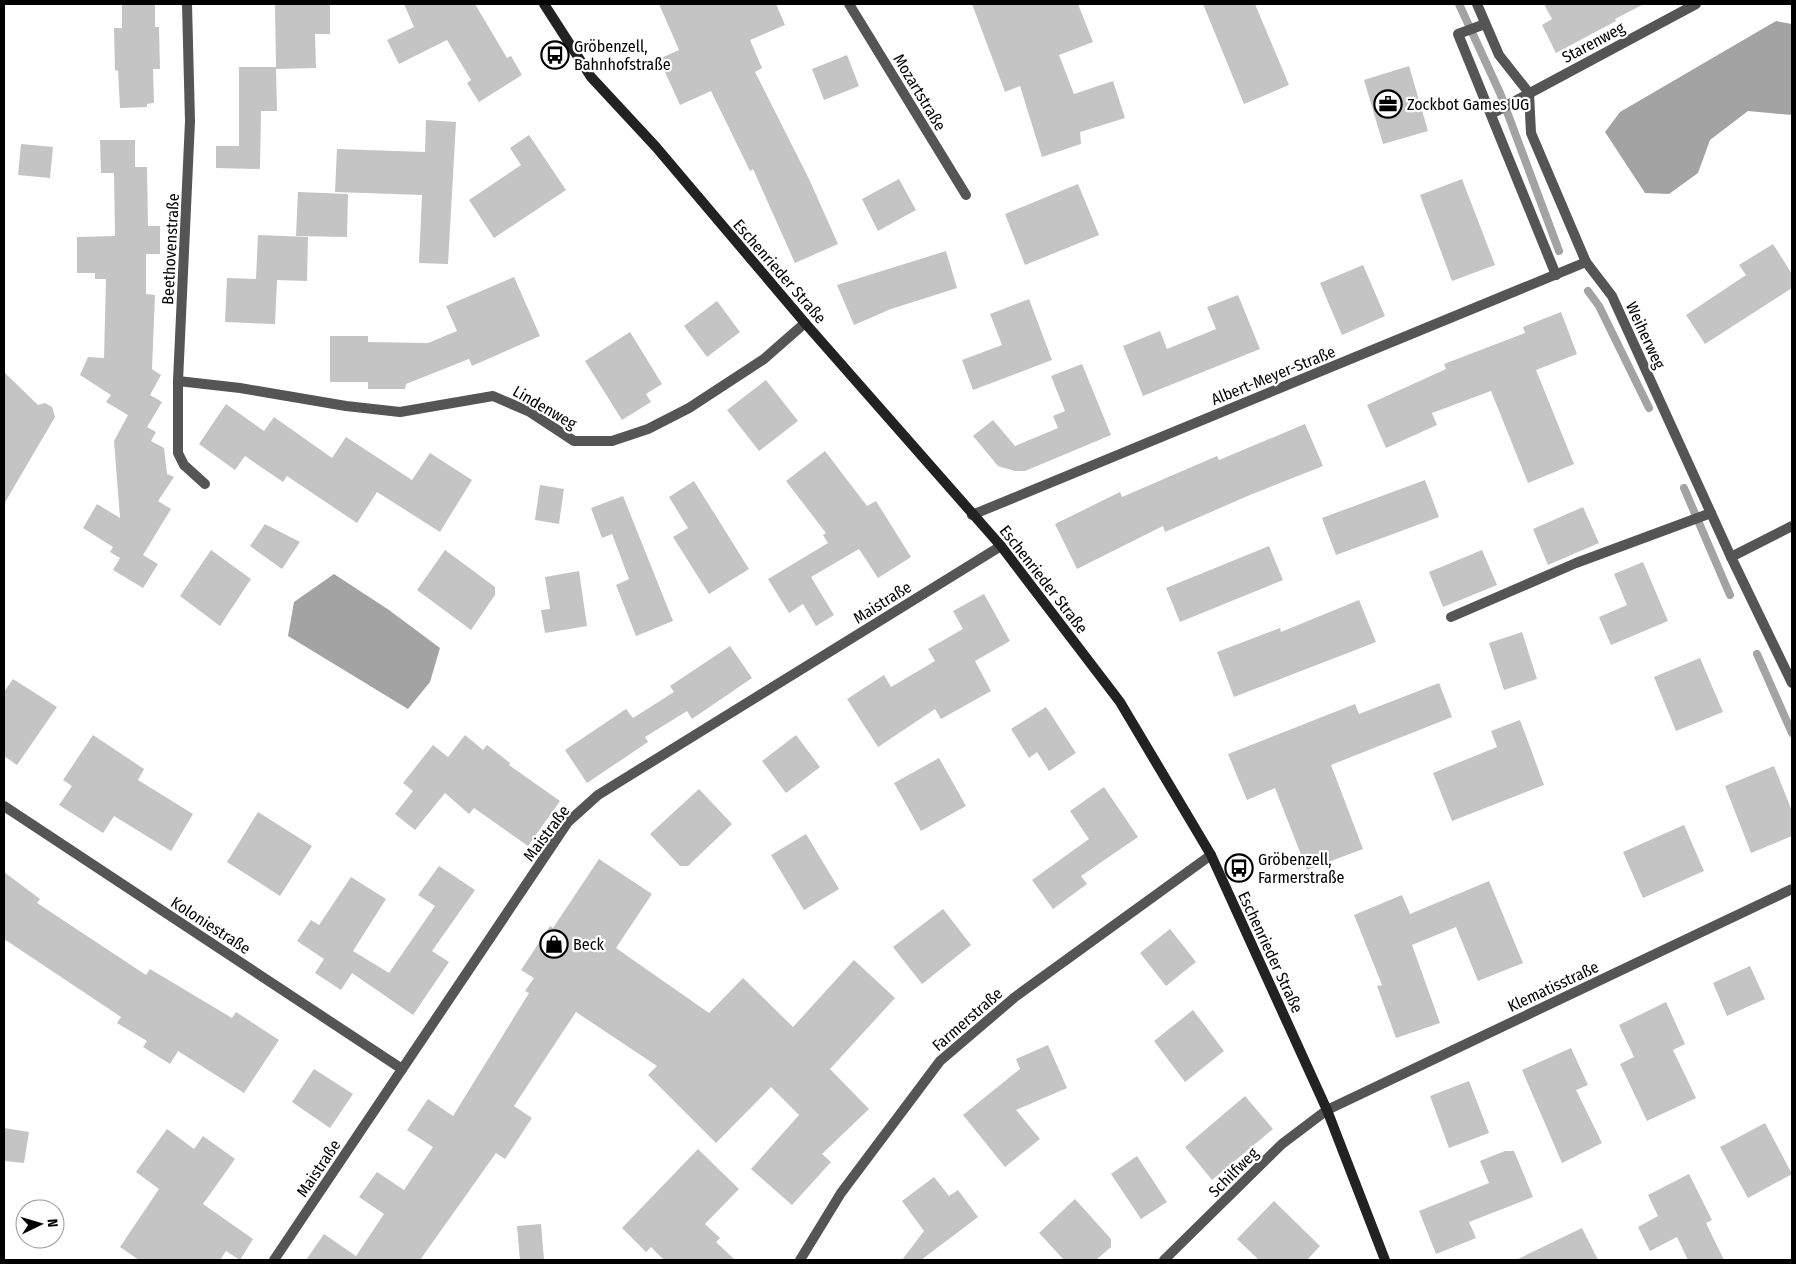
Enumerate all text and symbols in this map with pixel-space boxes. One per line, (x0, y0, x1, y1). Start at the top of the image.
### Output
street label: Starenweg (1559, 18, 1628, 67)
place label: Gröbenzell, Bahnhofstraße (574, 37, 671, 74)
bus stop icon: Gröbenzell, Bahnhofstraße (540, 40, 570, 70)
street label: Mozartstraße (889, 51, 950, 134)
office icon: Zockbot Games UG (1373, 89, 1403, 119)
place label: Zockbot Games UG (1407, 95, 1529, 114)
street label: Beethovenstraße (158, 193, 183, 305)
street label: Eschenrieder Straße (729, 215, 830, 327)
street label: Weiherweg (1622, 299, 1669, 372)
street label: Albert-Meyer-Straße (1208, 342, 1338, 409)
street label: Lindenweg (510, 382, 580, 433)
street label: Eschenrieder Straße (996, 522, 1092, 637)
street label: Maistraße (850, 577, 915, 628)
street label: Maistraße (519, 802, 574, 865)
place label: Gröbenzell, Farmerstraße (1258, 850, 1345, 887)
bus stop icon: Gröbenzell, Farmerstraße (1224, 853, 1254, 883)
street label: Eschenrieder Straße (1234, 888, 1307, 1016)
street label: Koloniestraße (167, 893, 254, 958)
shop icon: Beck (539, 929, 569, 959)
place label: Beck (573, 935, 605, 954)
street label: Klematisstraße (1505, 957, 1602, 1016)
street label: Farmerstraße (928, 984, 1006, 1055)
street label: Maistraße (292, 1136, 344, 1200)
street label: Schilfweg (1205, 1143, 1262, 1201)
north arrow (15, 1199, 65, 1249)
text: N (44, 1218, 61, 1228)

